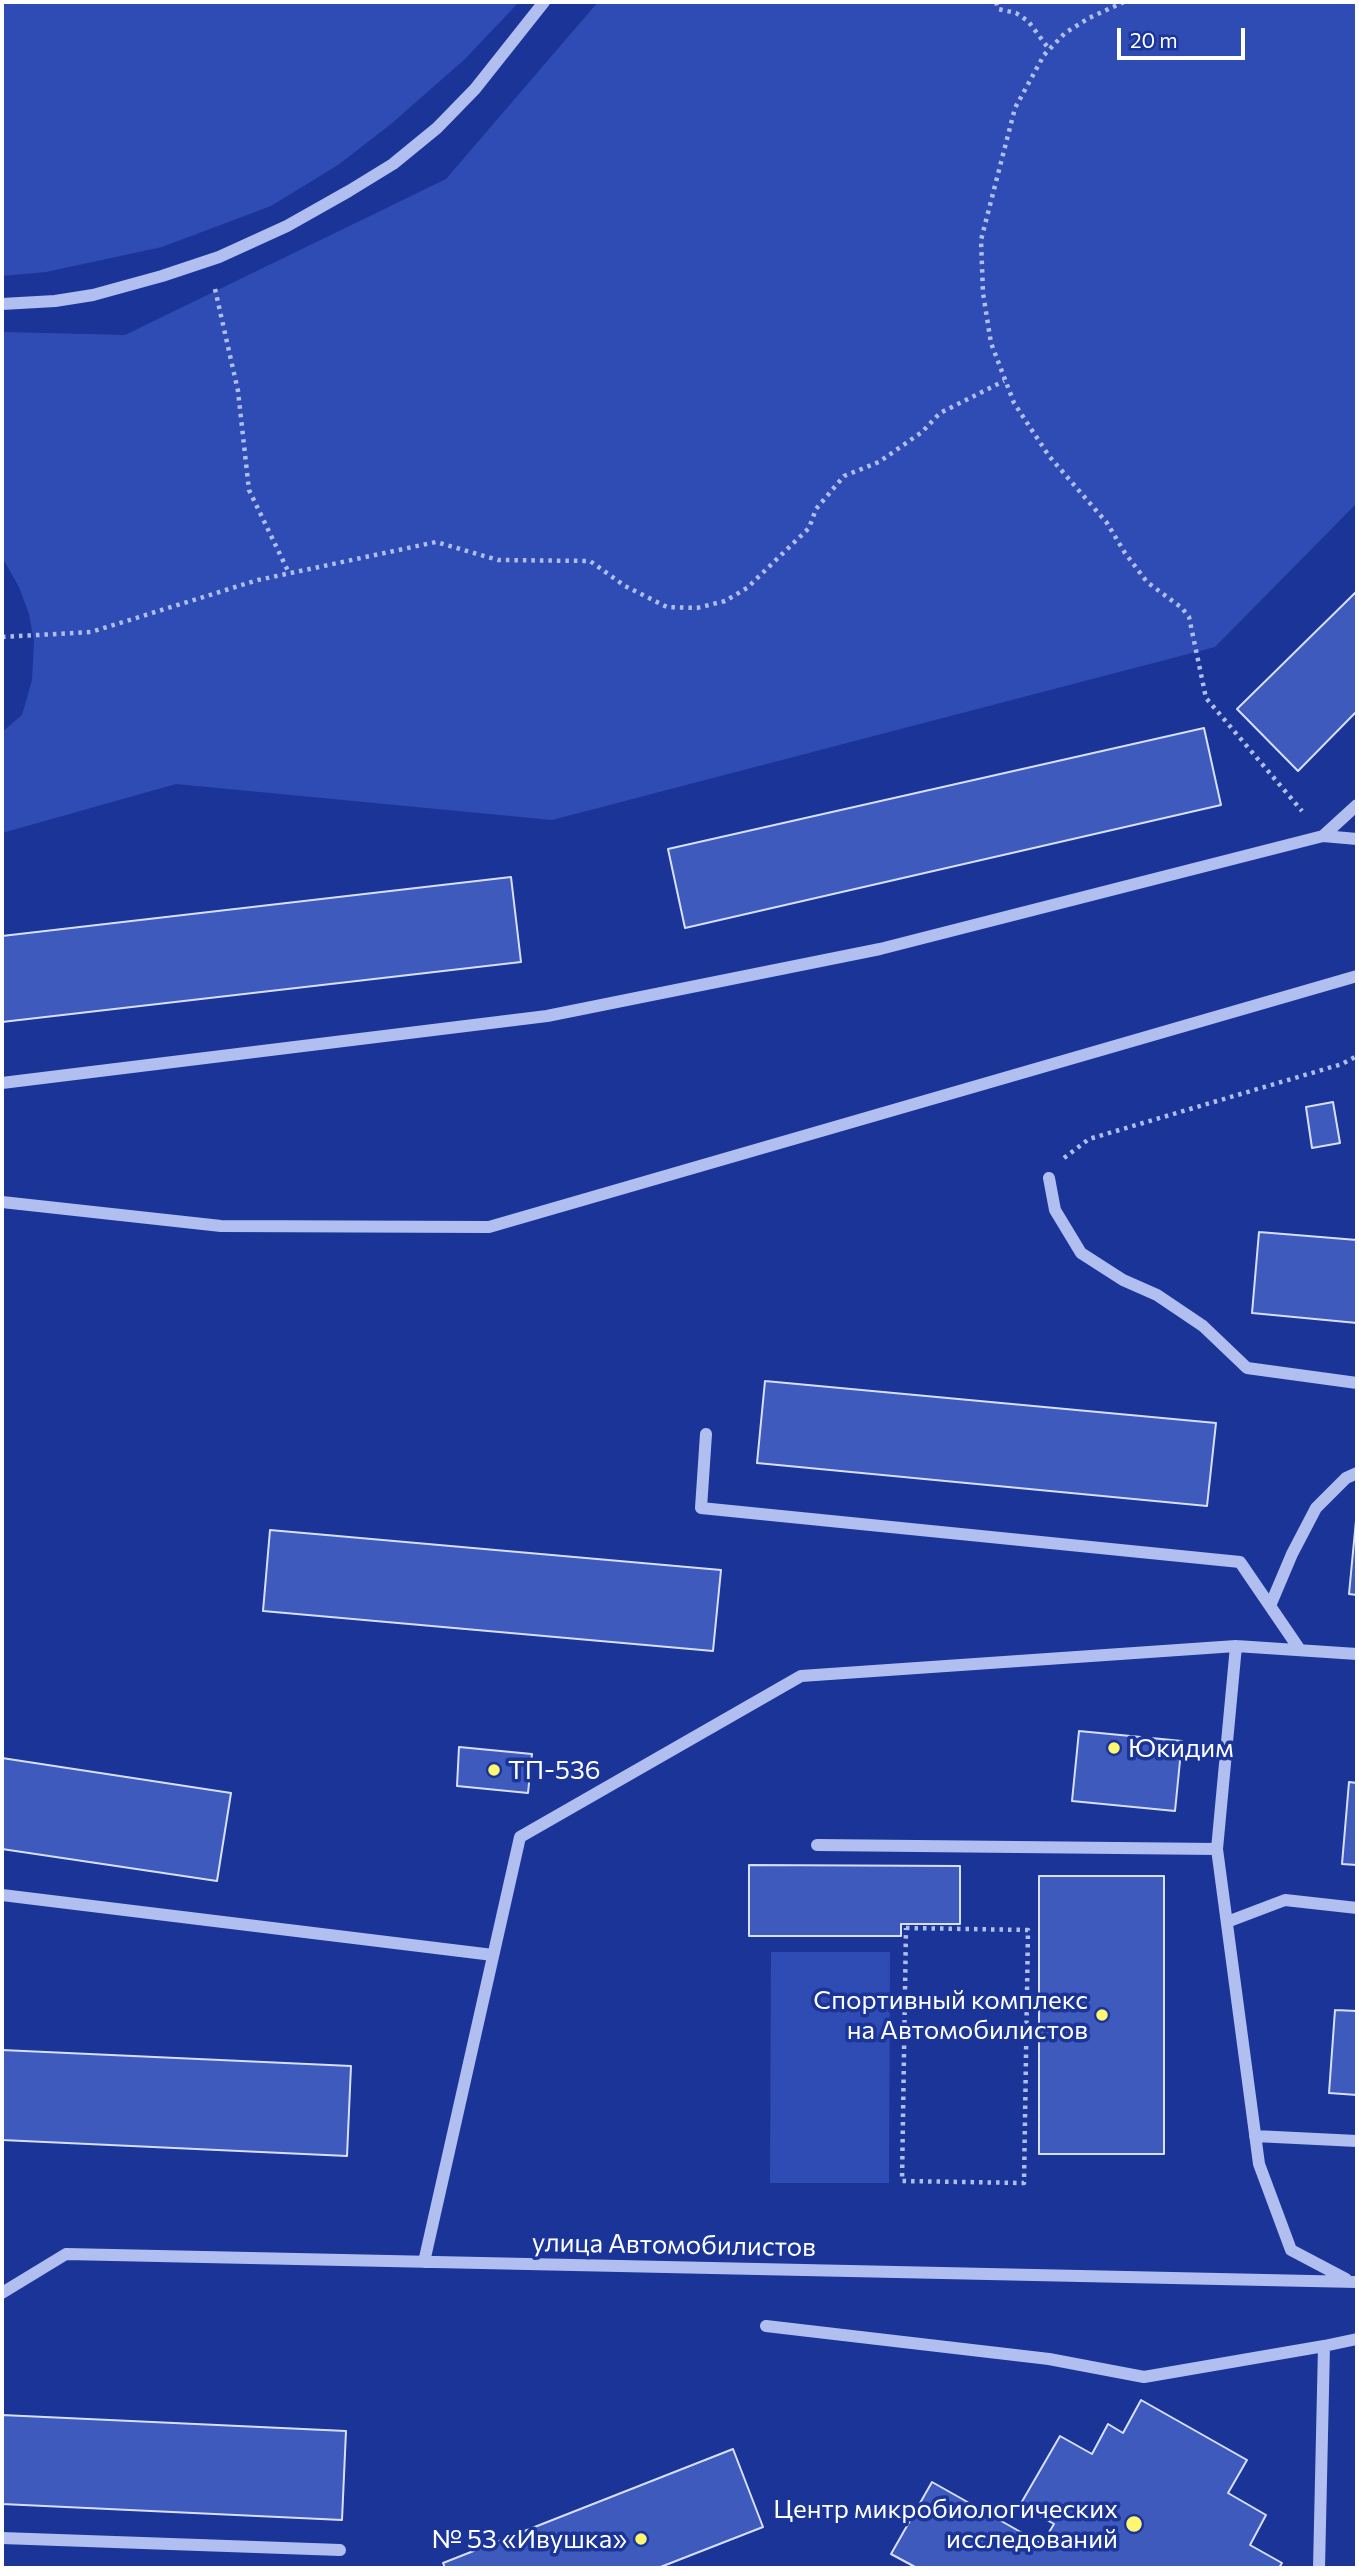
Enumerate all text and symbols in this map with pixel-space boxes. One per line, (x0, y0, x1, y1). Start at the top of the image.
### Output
scale bar (1121, 14, 1249, 58)
text: 20 m (1130, 27, 1178, 52)
place label: Юкидим (1128, 1732, 1234, 1764)
marker: Юкидим (1106, 1740, 1122, 1756)
place label: ТП-536 (508, 1754, 601, 1786)
marker: ТП-536 (486, 1762, 502, 1778)
place label: Спортивный комплекс на Автомобилистов (813, 1984, 1088, 2046)
marker: Спортивный комплекс на Автомобилистов (1094, 2007, 1110, 2023)
street label: улица Автомобилистов (532, 2227, 816, 2263)
place label: Центр микробиологических исследований (773, 2493, 1118, 2554)
marker: Центр микробиологических исследований (1124, 2514, 1144, 2534)
place label: № 53 «Ивушка» (431, 2523, 627, 2555)
marker: № 53 «Ивушка» (633, 2531, 649, 2547)

